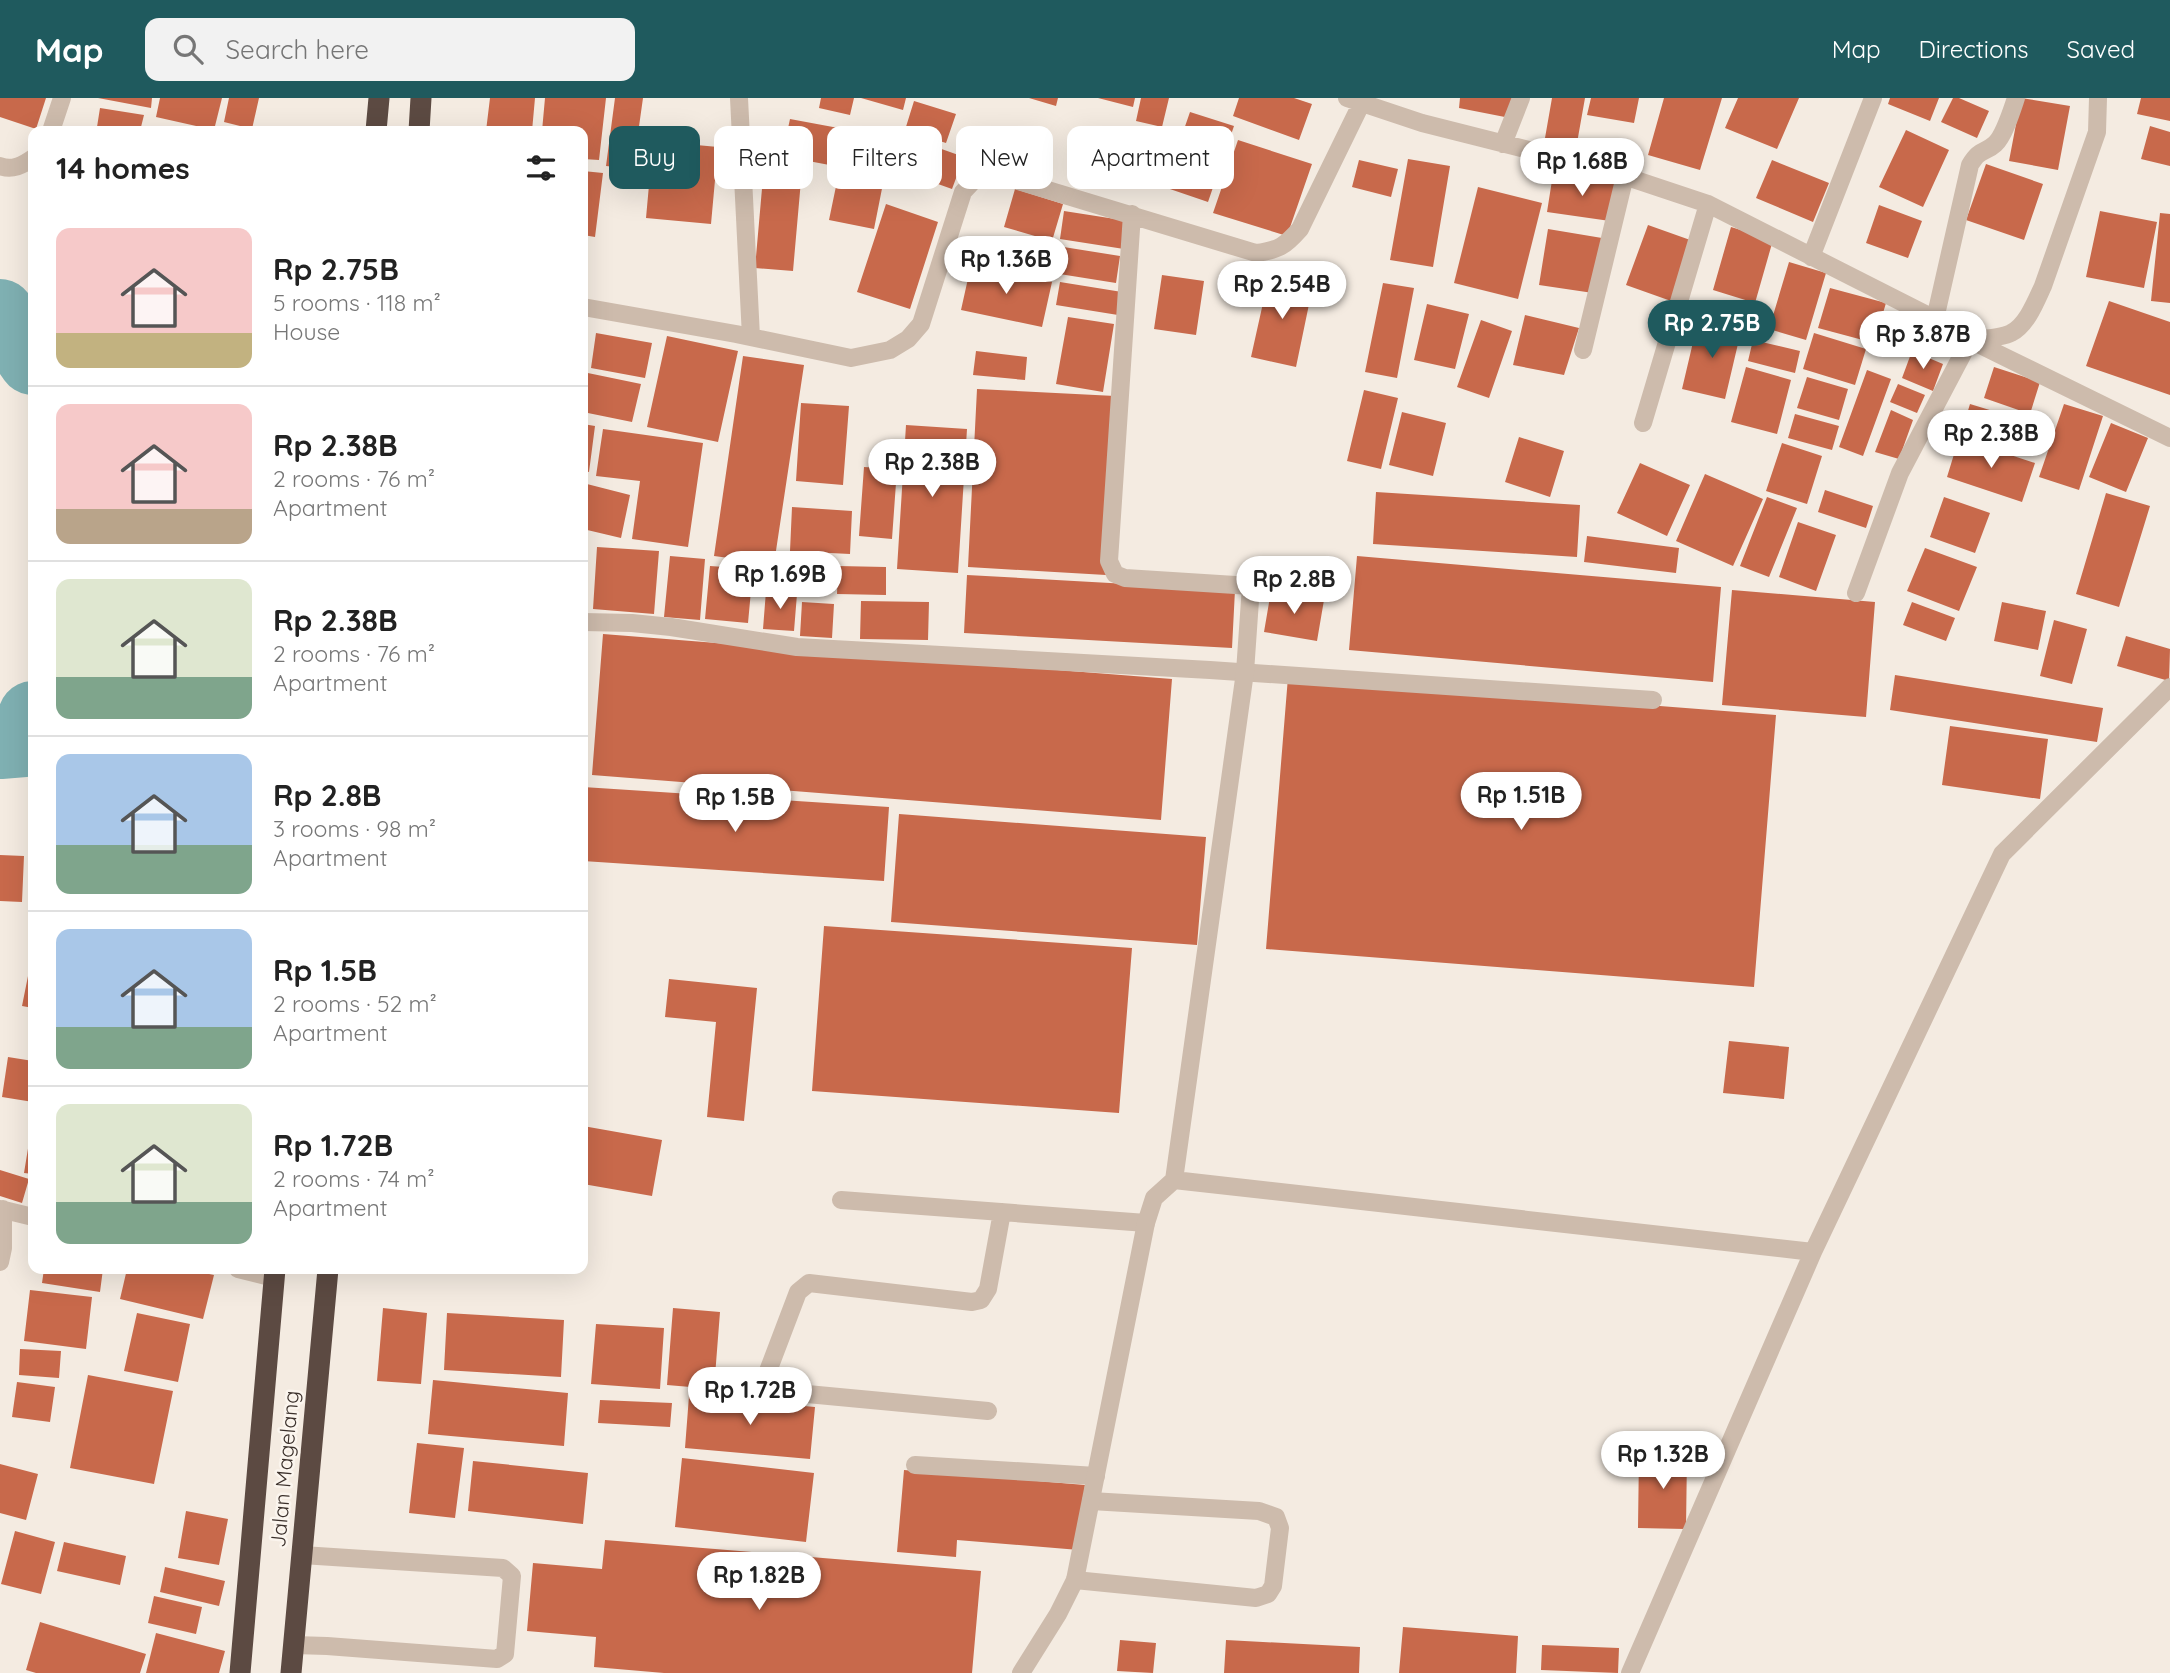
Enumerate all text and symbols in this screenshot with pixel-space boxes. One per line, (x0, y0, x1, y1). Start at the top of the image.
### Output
search box (145, 18, 635, 81)
text: Map (35, 29, 103, 70)
icon: search (169, 30, 207, 68)
text: Search here (225, 33, 369, 66)
text: Map (1832, 34, 1881, 64)
text: Directions (1919, 34, 2029, 64)
text: Saved (2067, 34, 2135, 64)
chip: Buy (609, 126, 700, 189)
chip: Rent (714, 126, 813, 189)
chip: Filters (827, 126, 942, 189)
chip: New (956, 126, 1053, 189)
chip: Apartment (1067, 126, 1234, 189)
pin: Rp 1.68B (1510, 139, 1654, 198)
text: Rp 1.68B (1536, 146, 1628, 175)
text: 14 homes (56, 149, 190, 187)
icon: filters (522, 149, 560, 187)
pin: Rp 1.36B (934, 236, 1078, 296)
text: Rp 1.36B (960, 244, 1052, 273)
text: Rp 2.75B (273, 250, 399, 288)
icon: home (112, 256, 196, 340)
pin: Rp 2.54B (1210, 262, 1354, 321)
text: Rp 2.54B (1233, 269, 1331, 298)
text: 5 rooms · 118 m² (273, 288, 441, 317)
pin: Rp 2.75B (1640, 300, 1784, 360)
text: Rp 2.75B (1664, 308, 1760, 337)
pin: Rp 3.87B (1851, 312, 1995, 371)
text: House (273, 317, 340, 346)
text: Rp 3.87B (1875, 319, 1971, 348)
pin: Rp 2.38B (1919, 410, 2063, 470)
text: Rp 2.38B (1943, 418, 2039, 447)
text: Rp 2.38B (273, 426, 398, 464)
icon: home (112, 432, 196, 516)
pin: Rp 2.38B (860, 440, 1004, 499)
text: Rp 2.38B (884, 447, 980, 476)
text: 2 rooms · 76 m² (273, 464, 435, 493)
text: Apartment (273, 493, 387, 522)
pin: Rp 1.69B (708, 552, 852, 611)
pin: Rp 2.8B (1229, 556, 1359, 616)
text: Rp 1.69B (734, 559, 826, 588)
text: Rp 2.8B (1252, 564, 1336, 593)
text: Rp 2.38B (273, 601, 398, 639)
icon: home (112, 607, 196, 691)
text: 2 rooms · 76 m² (273, 639, 435, 668)
text: Apartment (273, 668, 387, 697)
pin: Rp 1.51B (1449, 772, 1593, 832)
pin: Rp 1.5B (670, 774, 800, 834)
text: Rp 2.8B (273, 776, 381, 814)
text: Rp 1.51B (1477, 780, 1565, 809)
icon: home (112, 782, 196, 866)
text: Rp 1.5B (695, 782, 775, 811)
text: 3 rooms · 98 m² (273, 814, 436, 843)
text: Apartment (273, 843, 387, 872)
text: Rp 1.5B (273, 951, 377, 989)
icon: home (112, 957, 196, 1041)
text: 2 rooms · 52 m² (273, 989, 437, 1018)
text: Apartment (273, 1018, 387, 1047)
text: Rp 1.72B (273, 1126, 393, 1164)
icon: home (112, 1132, 196, 1216)
text: 2 rooms · 74 m² (273, 1164, 435, 1193)
text: Apartment (273, 1193, 387, 1222)
pin: Rp 1.72B (678, 1368, 822, 1427)
text: Rp 1.72B (704, 1375, 796, 1404)
street label: Jalan Magelang (264, 1389, 304, 1549)
pin: Rp 1.32B (1591, 1432, 1735, 1491)
text: Rp 1.32B (1617, 1439, 1709, 1468)
pin: Rp 1.82B (687, 1552, 831, 1612)
text: Rp 1.82B (713, 1560, 805, 1589)

